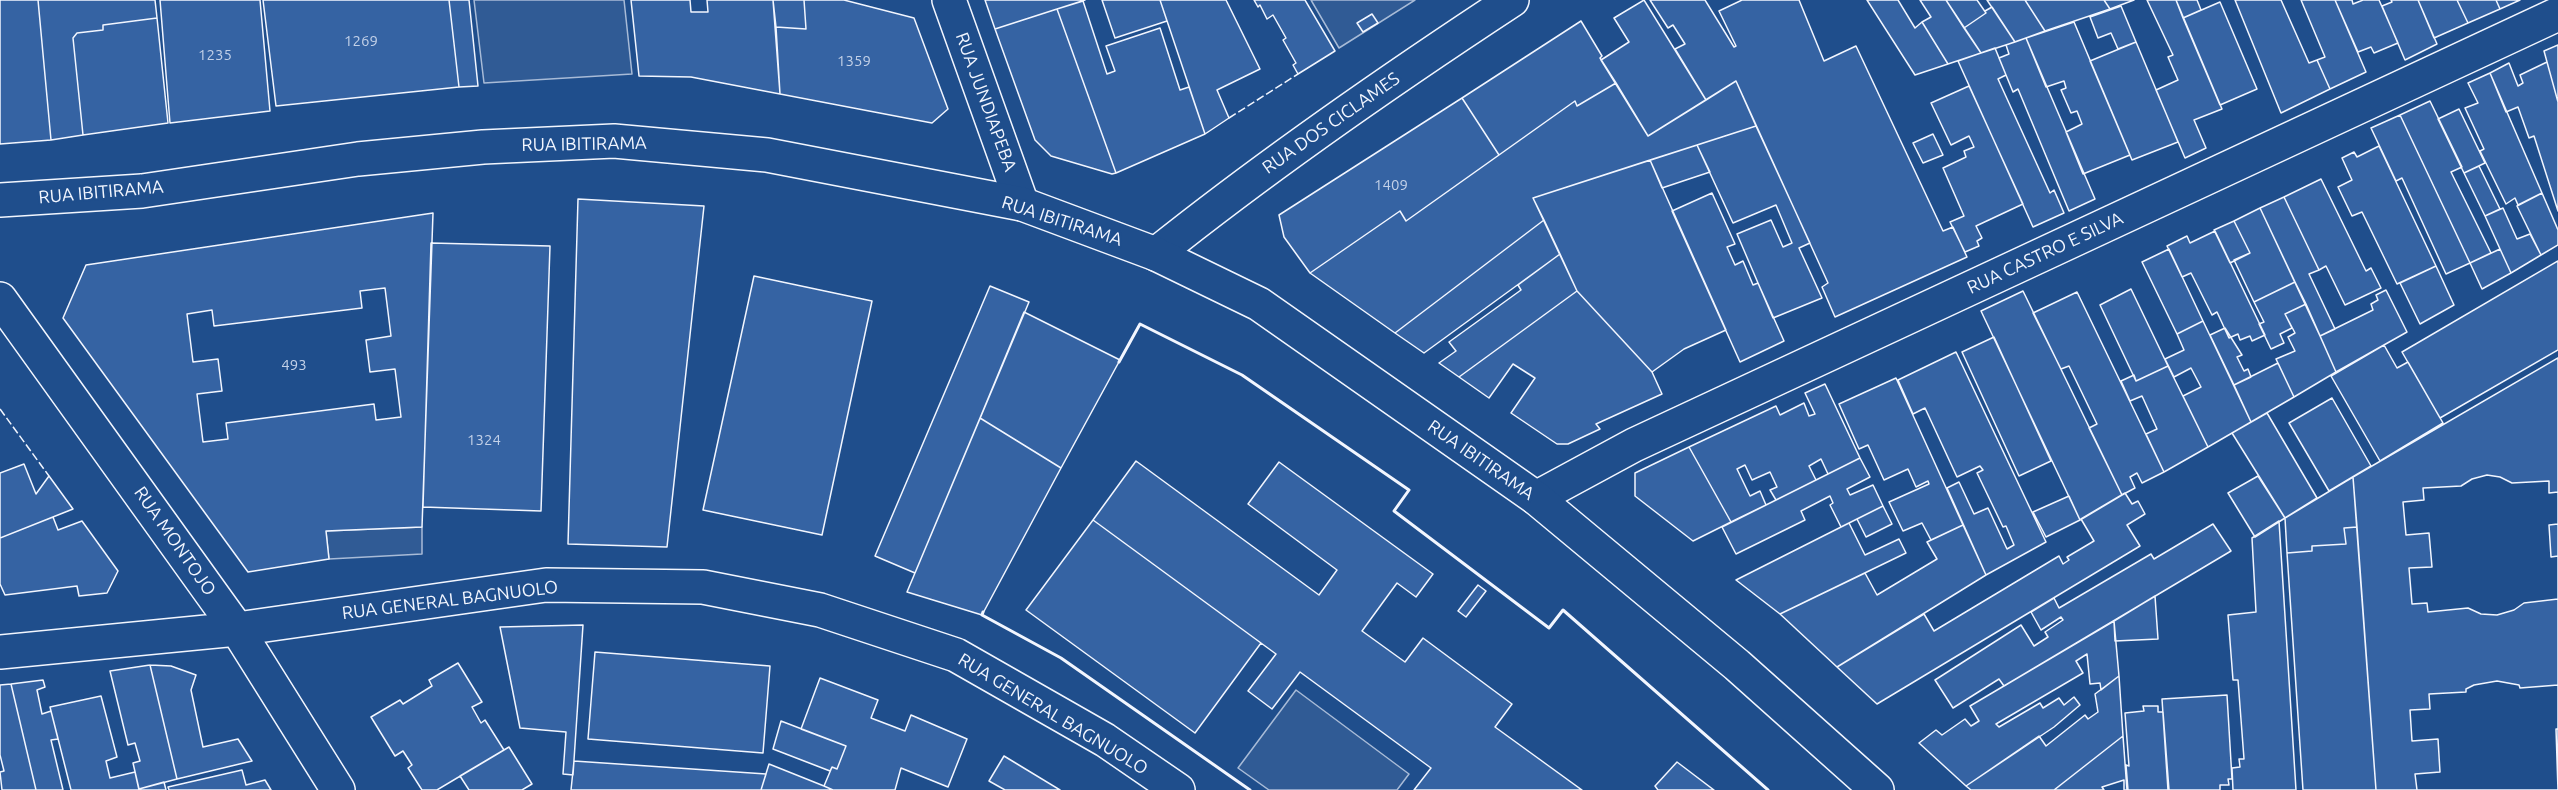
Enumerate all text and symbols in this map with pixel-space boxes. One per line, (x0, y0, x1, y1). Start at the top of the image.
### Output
street label: RUA JUNDIAPEBA (951, 30, 1021, 174)
house number: 1269 (344, 32, 378, 50)
house number: 1235 (198, 46, 232, 64)
house number: 1359 (837, 52, 871, 70)
street label: RUA DOS CICLAMES (1258, 67, 1404, 179)
street label: RUA IBITIRAMA (521, 132, 647, 156)
street label: RUA IBITIRAMA (38, 176, 164, 208)
house number: 1409 (1374, 176, 1408, 194)
street label: RUA IBITIRAMA (999, 191, 1125, 251)
street label: RUA CASTRO E SILVA (1964, 207, 2126, 299)
house number: 493 (281, 356, 307, 374)
street label: RUA IBITIRAMA (1423, 415, 1539, 505)
house number: 1324 (467, 431, 501, 449)
street label: RUA MONTOJO (129, 482, 221, 600)
street label: RUA GENERAL BAGNUOLO (341, 576, 559, 624)
street label: RUA GENERAL BAGNUOLO (954, 649, 1152, 779)

